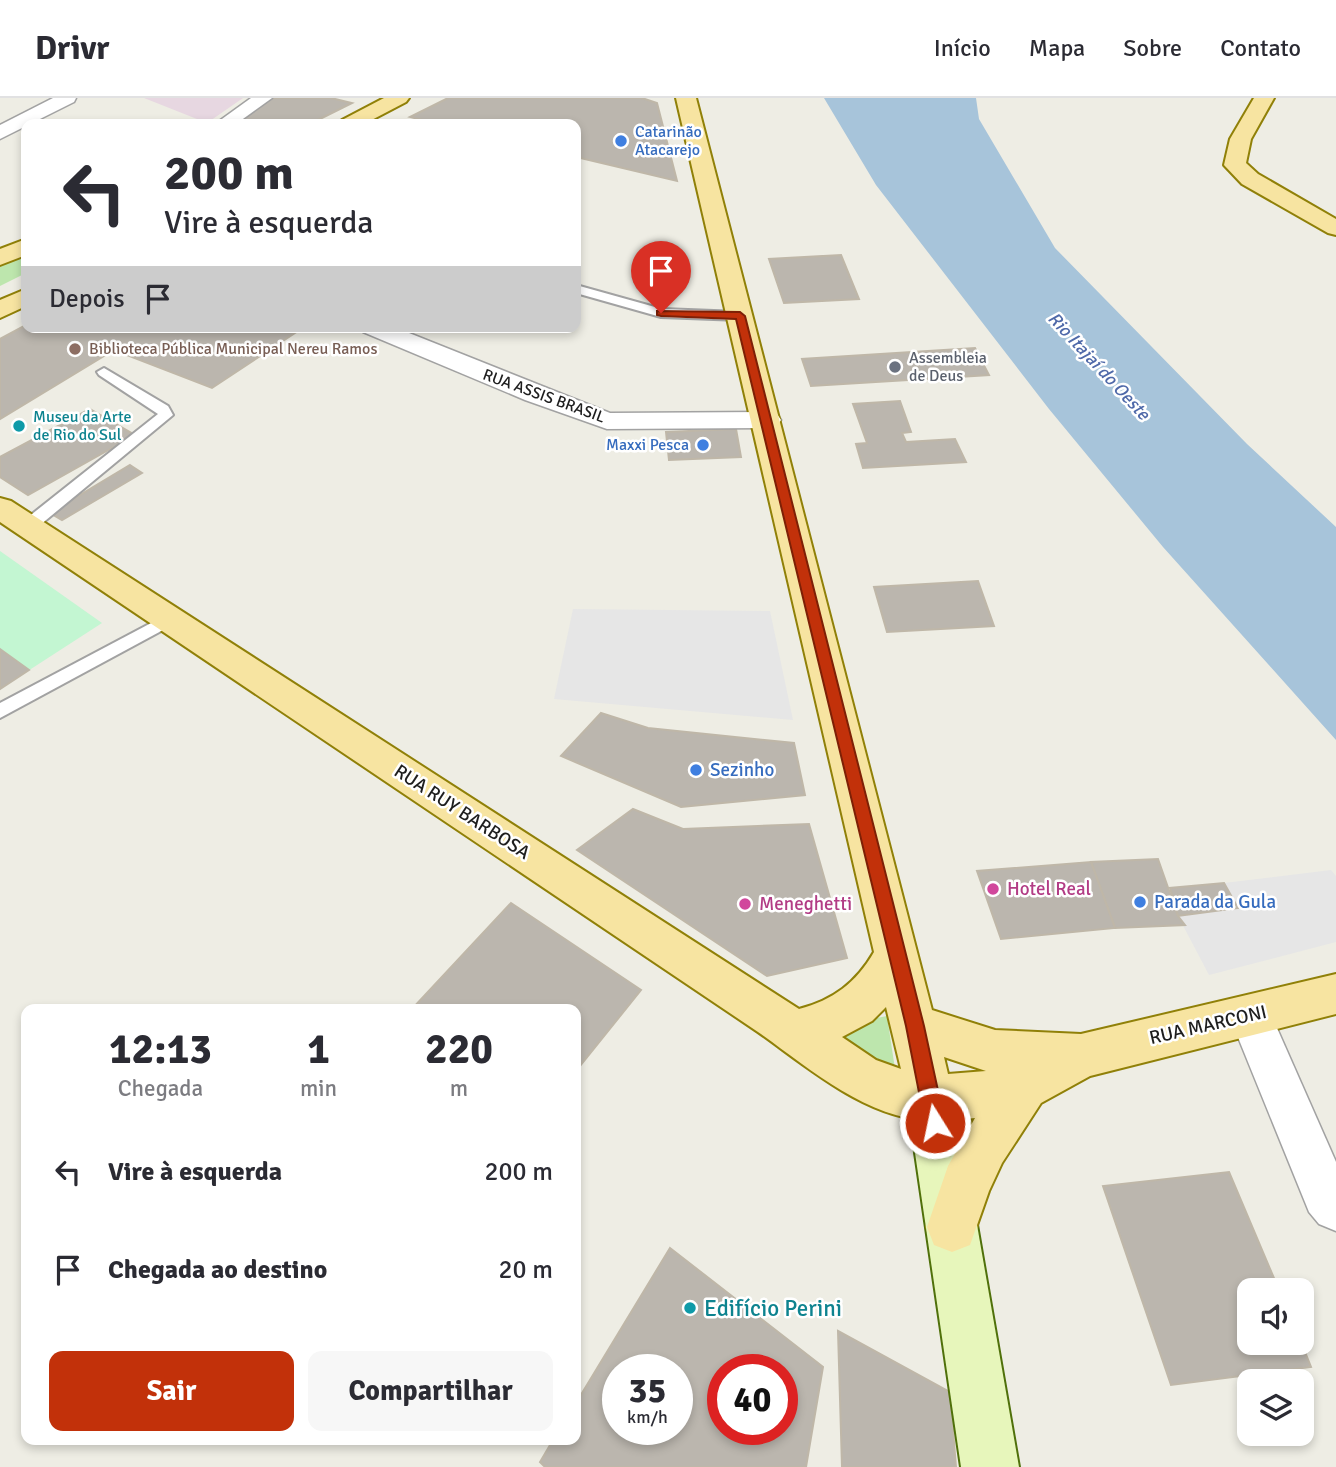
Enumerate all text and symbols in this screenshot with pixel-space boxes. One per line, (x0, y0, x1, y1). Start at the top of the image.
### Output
text: Drivr (35, 28, 109, 69)
text: Início (934, 33, 991, 63)
text: Mapa (1029, 33, 1085, 63)
text: Sobre (1123, 33, 1182, 63)
text: Contato (1220, 33, 1301, 63)
place label: Catarinão Atacarejo (635, 122, 702, 160)
marker: Catarinão Atacarejo (613, 133, 629, 149)
text: 200 m (164, 143, 294, 203)
icon: left (49, 147, 140, 238)
text: Vire à esquerda (164, 203, 374, 242)
pin (631, 241, 691, 313)
icon: arrive (642, 252, 680, 290)
icon: arrive (139, 280, 177, 318)
text: Depois (49, 283, 125, 315)
water label: Rio Itajaí do Oeste (1043, 307, 1155, 425)
place label: Biblioteca Pública Municipal Nereu Ramos (89, 339, 377, 359)
marker: Biblioteca Pública Municipal Nereu Ramos (67, 341, 83, 357)
place label: Assembleia de Deus (909, 348, 987, 386)
marker: Assembleia de Deus (887, 359, 903, 375)
street label: RUA ASSIS BRASIL (480, 365, 608, 427)
place label: Museu da Arte de Rio do Sul (33, 407, 132, 445)
marker: Museu da Arte de Rio do Sul (11, 418, 27, 434)
place label: Maxxi Pesca (606, 435, 689, 455)
marker: Maxxi Pesca (695, 437, 711, 453)
place label: Sezinho (710, 758, 774, 782)
street label: RUA RUY BARBOSA (389, 759, 535, 865)
marker: Sezinho (688, 762, 704, 778)
place label: Hotel Real (1007, 877, 1091, 901)
marker: Hotel Real (985, 881, 1001, 897)
place label: Parada da Gula (1154, 890, 1276, 914)
place label: Meneghetti (759, 892, 852, 916)
marker: Parada da Gula (1132, 894, 1148, 910)
marker: Meneghetti (737, 896, 753, 912)
street label: RUA MARCONI (1147, 1000, 1269, 1050)
text: 12:13 (109, 1024, 212, 1075)
text: 1 (307, 1024, 330, 1075)
text: 220 (425, 1024, 493, 1075)
text: Chegada (118, 1074, 203, 1103)
text: min (300, 1074, 337, 1103)
text: m (450, 1074, 468, 1103)
position arrow (898, 1086, 972, 1160)
icon: left (49, 1153, 87, 1191)
text: Vire à esquerda (108, 1156, 282, 1188)
text: 200 m (484, 1156, 553, 1188)
icon: arrive (49, 1251, 87, 1289)
text: Chegada ao destino (108, 1254, 327, 1286)
text: 20 m (498, 1254, 553, 1286)
map controls (1237, 1278, 1314, 1446)
button: sound (1237, 1278, 1314, 1355)
place label: Edifício Perini (704, 1294, 842, 1323)
marker: Edifício Perini (682, 1300, 698, 1316)
button: Sair (49, 1351, 294, 1431)
button: Compartilhar (308, 1351, 553, 1431)
speed limit sign: 40 (707, 1354, 798, 1445)
text: 35 (629, 1369, 666, 1412)
button: layers (1237, 1369, 1314, 1446)
text: km/h (627, 1406, 668, 1428)

